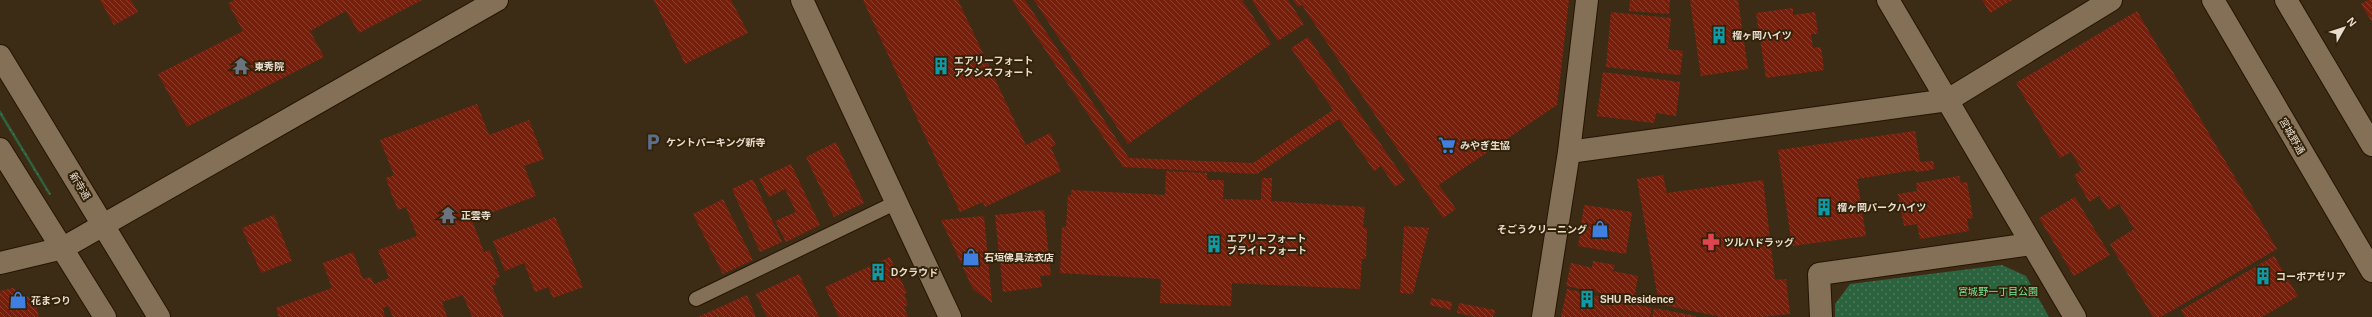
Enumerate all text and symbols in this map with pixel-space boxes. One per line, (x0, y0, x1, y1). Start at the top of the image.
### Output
north arrow (2324, 8, 2364, 48)
text: N (2345, 15, 2359, 29)
building icon: 榴ヶ岡ハイツ (1709, 25, 1729, 45)
place label: 榴ヶ岡ハイツ (1732, 30, 1792, 41)
place label: エアリーフォート アクシスフォート (954, 55, 1034, 78)
temple icon: 東秀院 (231, 56, 251, 76)
building icon: エアリーフォート アクシスフォート (931, 56, 951, 76)
place label: 東秀院 (254, 61, 284, 72)
street label: 宮城野通 (2277, 116, 2307, 156)
parking icon: ケントパーキング新寺 (643, 132, 663, 152)
supermarket icon: みやぎ生協 (1437, 135, 1457, 155)
place label: ケントパーキング新寺 (666, 137, 765, 148)
place label: みやぎ生協 (1460, 140, 1510, 151)
street label: 新寺通 (68, 170, 92, 202)
building icon: 榴ヶ岡パークハイツ (1814, 197, 1834, 217)
place label: 榴ヶ岡パークハイツ (1837, 202, 1926, 213)
temple icon: 正雲寺 (438, 205, 458, 225)
place label: 正雲寺 (461, 210, 491, 221)
shop icon: そごうクリーニング (1590, 219, 1610, 239)
place label: そごうクリーニング (1497, 224, 1587, 235)
pharmacy icon: ツルハドラッグ (1701, 232, 1721, 252)
place label: エアリーフォート ブライトフォート (1227, 233, 1307, 256)
building icon: エアリーフォート ブライトフォート (1204, 234, 1224, 254)
place label: ツルハドラッグ (1724, 237, 1794, 248)
shop icon: 石垣佛具法衣店 (961, 247, 981, 267)
place label: 石垣佛具法衣店 (984, 252, 1054, 263)
building icon: Dクラウド (868, 262, 888, 282)
building icon: コーポアゼリア (2253, 266, 2273, 286)
place label: Dクラウド (891, 267, 938, 278)
place label: コーポアゼリア (2276, 271, 2346, 282)
park label: 宮城野一丁目公園 (1958, 286, 2038, 297)
building icon: SHU Residence (1577, 289, 1597, 309)
shop icon: 花まつり (8, 290, 28, 310)
place label: SHU Residence (1600, 294, 1674, 305)
place label: 花まつり (31, 295, 71, 306)

